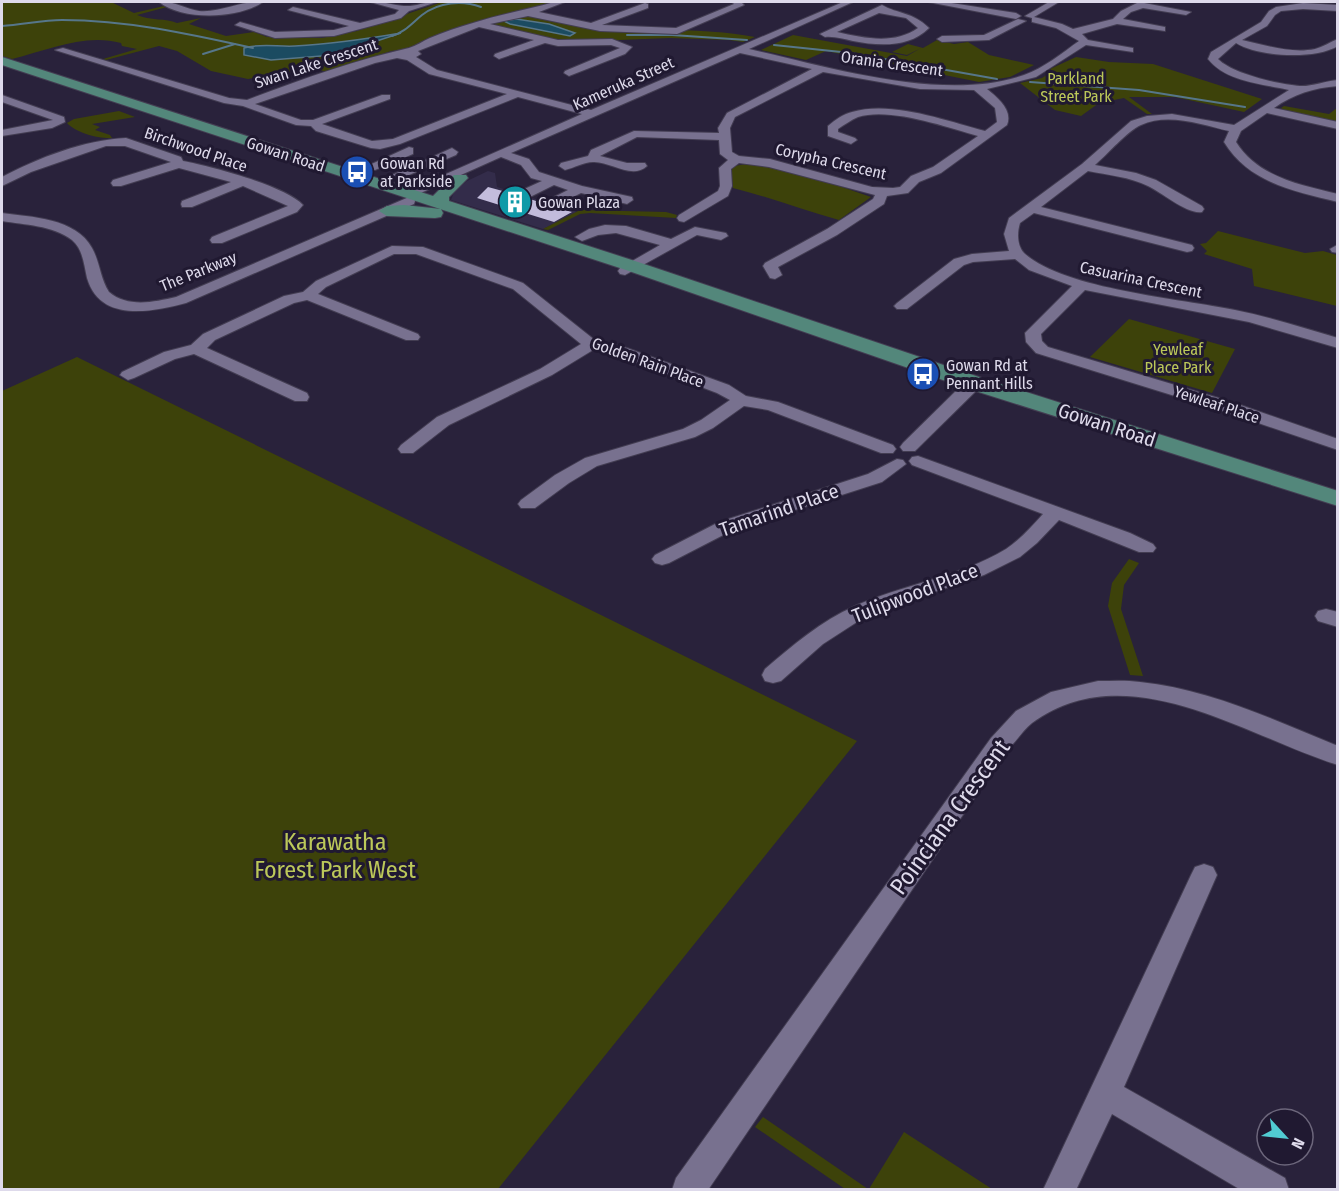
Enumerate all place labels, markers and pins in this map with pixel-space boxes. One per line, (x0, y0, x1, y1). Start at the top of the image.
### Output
bus stop icon: Gowan Rd at Parkside (339, 154, 375, 190)
place label: Gowan Rd at Parkside (380, 154, 453, 191)
building icon: Gowan Plaza (497, 184, 533, 220)
place label: Gowan Plaza (538, 193, 620, 212)
bus stop icon: Gowan Rd at Pennant Hills (905, 356, 941, 392)
place label: Gowan Rd at Pennant Hills (946, 356, 1033, 393)

